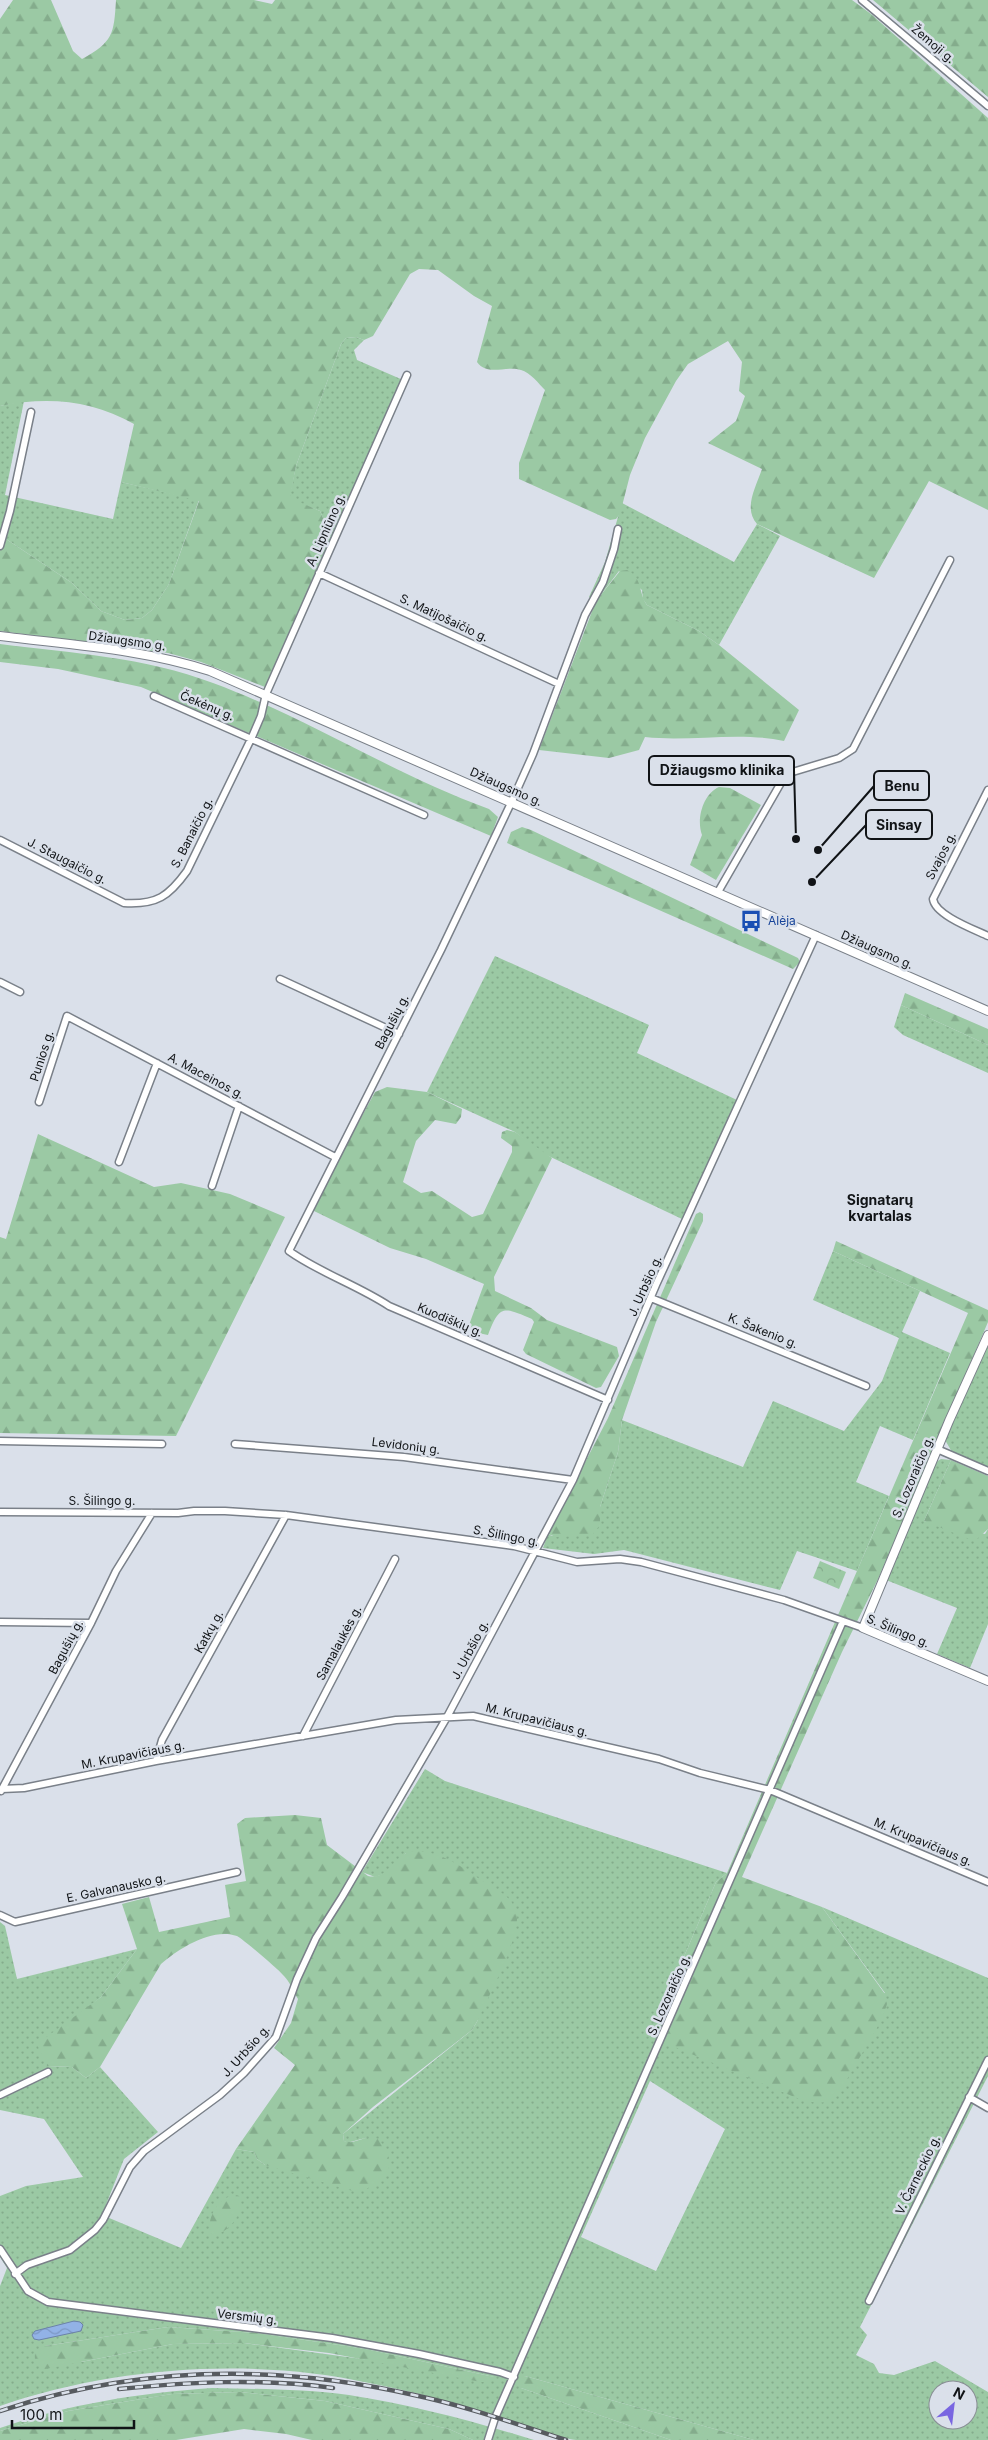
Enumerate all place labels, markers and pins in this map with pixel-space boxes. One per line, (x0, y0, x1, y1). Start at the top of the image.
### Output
callout: Džiaugsmo klinika (649, 756, 794, 785)
callout: Benu (874, 771, 929, 800)
callout: Sinsay (866, 810, 932, 839)
bus stop icon: Alėja (738, 908, 764, 934)
place label: Alėja (768, 913, 796, 928)

